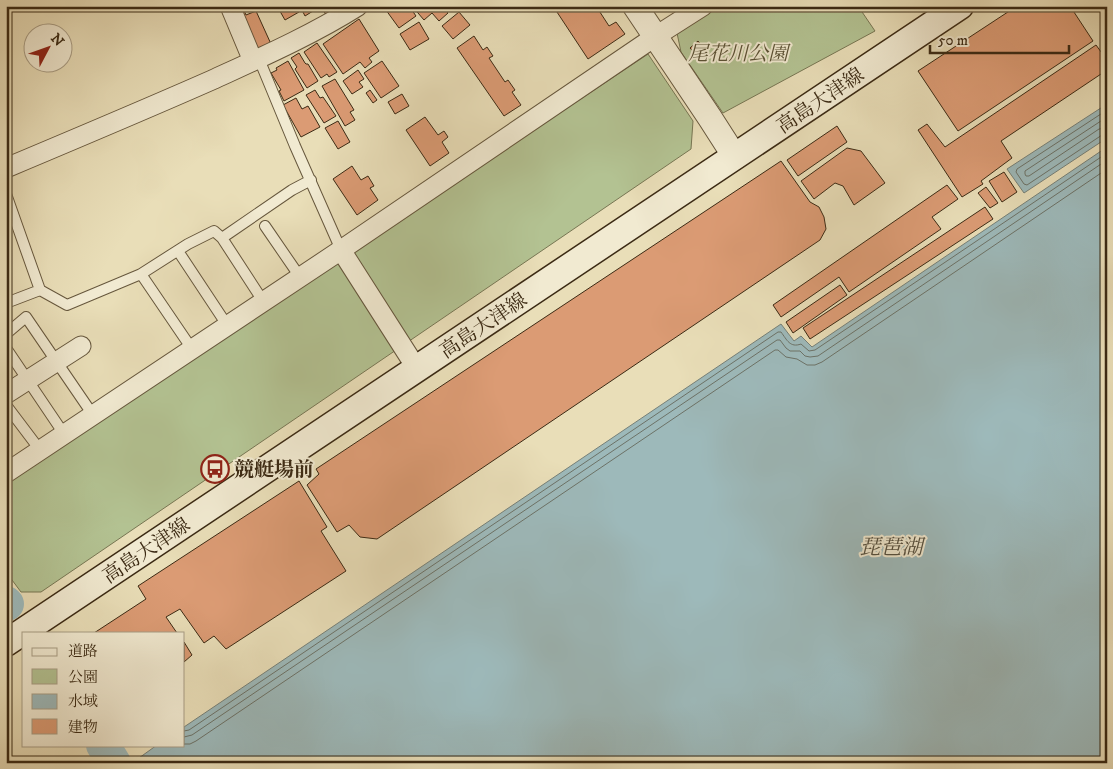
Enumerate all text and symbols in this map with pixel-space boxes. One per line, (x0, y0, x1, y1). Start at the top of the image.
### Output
north arrow (22, 22, 72, 72)
scale bar (930, 22, 1069, 54)
text: N (46, 30, 68, 51)
text: 50 m (938, 31, 968, 50)
park label: 尾花川公園 (688, 42, 791, 67)
street label: 高島大津線 (772, 63, 869, 140)
street label: 高島大津線 (435, 288, 532, 365)
bus stop icon: 競艇場前 (200, 454, 230, 484)
place label: 競艇場前 (234, 458, 314, 483)
street label: 高島大津線 (98, 513, 195, 590)
water label: 琵琶湖 (860, 535, 926, 561)
legend (22, 632, 185, 746)
text: 道路 (68, 642, 98, 661)
text: 公園 (68, 668, 98, 687)
text: 水域 (68, 692, 98, 711)
text: 建物 (68, 718, 98, 737)

